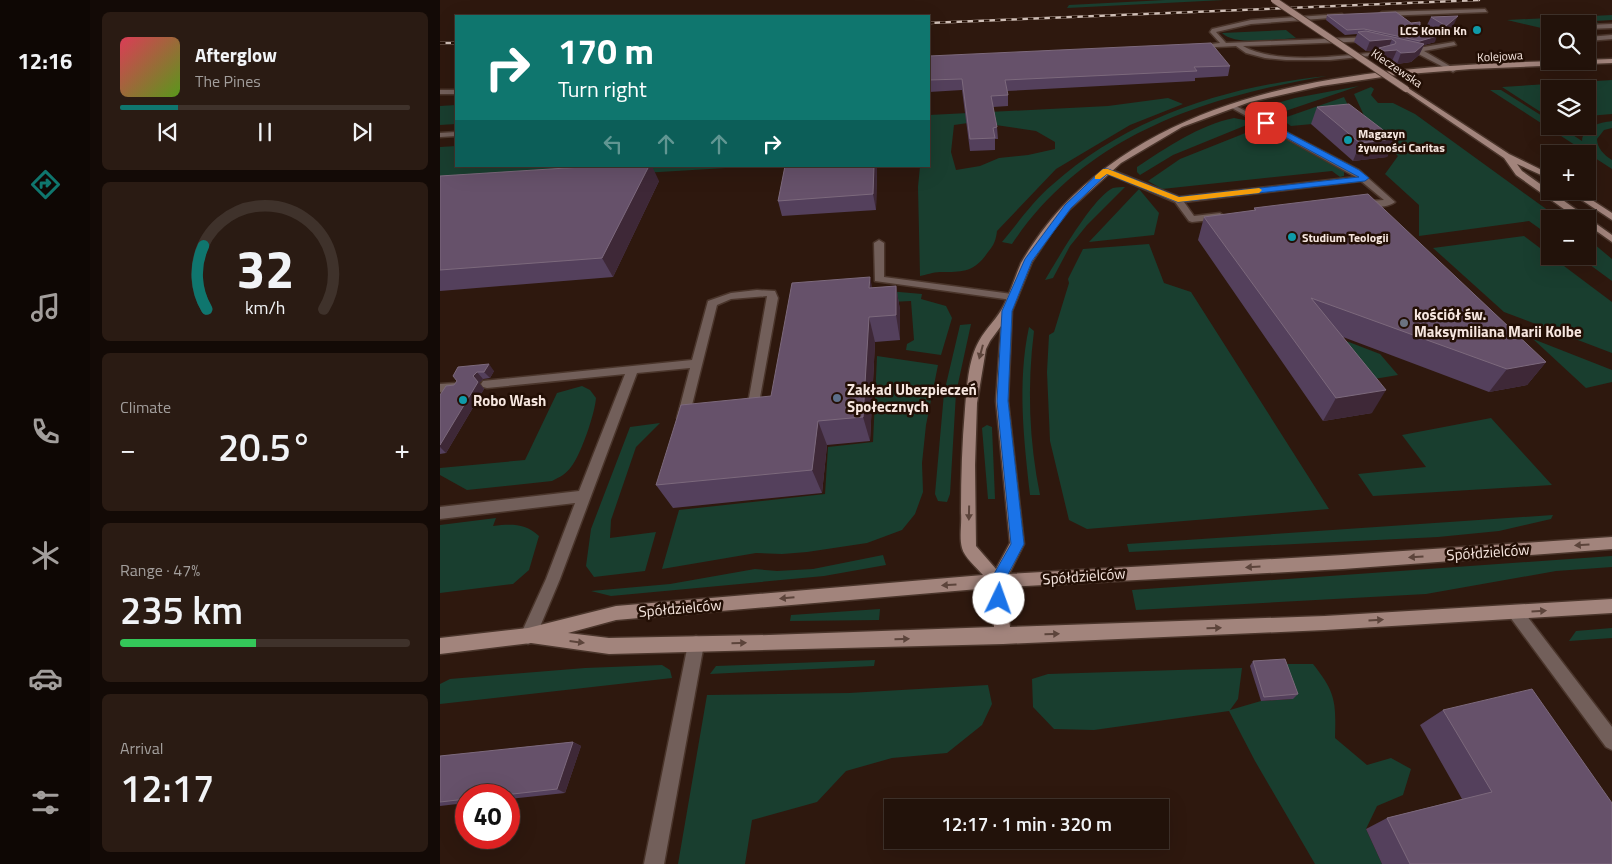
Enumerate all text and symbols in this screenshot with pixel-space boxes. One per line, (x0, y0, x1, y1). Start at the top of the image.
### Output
map controls (1541, 15, 1596, 265)
button: search (1541, 15, 1596, 70)
place label: LCS Konin Kn (1400, 21, 1467, 40)
text: 170 m (558, 24, 654, 78)
marker: LCS Konin Kn (1471, 24, 1483, 36)
icon: right (475, 35, 540, 100)
text: Afterglow (195, 40, 277, 69)
text: 12:16 (18, 44, 72, 78)
street label: Kleczewska (1367, 44, 1427, 92)
street label: Kolejowa (1477, 45, 1523, 67)
text: The Pines (195, 69, 261, 93)
text: Turn right (558, 72, 647, 106)
button: layers (1541, 80, 1596, 135)
pin (1245, 102, 1287, 144)
icon: arrive (1252, 109, 1280, 137)
icon: previous (154, 118, 182, 146)
icon: pause (251, 118, 279, 146)
icon: next (348, 118, 376, 146)
place label: Magazyn żywności Caritas (1358, 124, 1445, 157)
icon: left (599, 130, 627, 158)
icon: ahead (652, 130, 680, 158)
icon: ahead (705, 130, 733, 158)
icon: right (758, 130, 786, 158)
marker: Magazyn żywności Caritas (1342, 134, 1354, 146)
button: + (1541, 145, 1596, 200)
icon: directions (28, 167, 63, 202)
button: − (1541, 210, 1596, 265)
place label: Studium Teologii (1302, 228, 1389, 247)
text: 32 (236, 229, 294, 308)
marker: Studium Teologii (1286, 231, 1298, 243)
icon: music (28, 290, 63, 325)
text: km/h (245, 294, 285, 321)
place label: kościół św. Maksymiliana Marii Kolbe (1414, 303, 1582, 343)
marker: kościół św. Maksymiliana Marii Kolbe (1398, 317, 1410, 329)
one-way arrow (977, 344, 985, 359)
place label: Zakład Ubezpieczeń Społecznych (847, 378, 977, 418)
place label: Robo Wash (473, 389, 546, 412)
marker: Zakład Ubezpieczeń Społecznych (831, 392, 843, 404)
marker: Robo Wash (457, 394, 469, 406)
text: Climate (120, 395, 171, 419)
icon: phone (28, 414, 63, 449)
text: 20.5° (218, 418, 312, 476)
text: − (120, 427, 136, 470)
text: + (394, 427, 410, 470)
one-way arrow (965, 505, 973, 521)
icon: climate (28, 538, 63, 573)
street label: Spółdzielców (1446, 538, 1530, 566)
one-way arrow (1573, 542, 1589, 550)
one-way arrow (1407, 553, 1423, 561)
text: Range · 47% (120, 558, 200, 582)
street label: Spółdzielców (1042, 562, 1126, 590)
one-way arrow (1245, 563, 1261, 571)
position arrow (972, 572, 1024, 624)
text: 235 km (120, 581, 243, 639)
one-way arrow (940, 581, 956, 589)
street label: Spółdzielców (637, 593, 723, 623)
one-way arrow (778, 594, 794, 602)
one-way arrow (1531, 606, 1547, 614)
one-way arrow (1369, 616, 1385, 624)
one-way arrow (1206, 623, 1222, 631)
one-way arrow (1044, 630, 1060, 638)
one-way arrow (894, 635, 910, 643)
one-way arrow (569, 638, 585, 646)
one-way arrow (731, 639, 747, 647)
icon: car (28, 661, 63, 696)
text: Arrival (120, 736, 163, 760)
text: 12:17 (120, 759, 214, 817)
speed limit sign: 40 (455, 784, 520, 849)
icon: filters (28, 785, 63, 820)
text: 12:17 · 1 min · 320 m (941, 809, 1112, 838)

